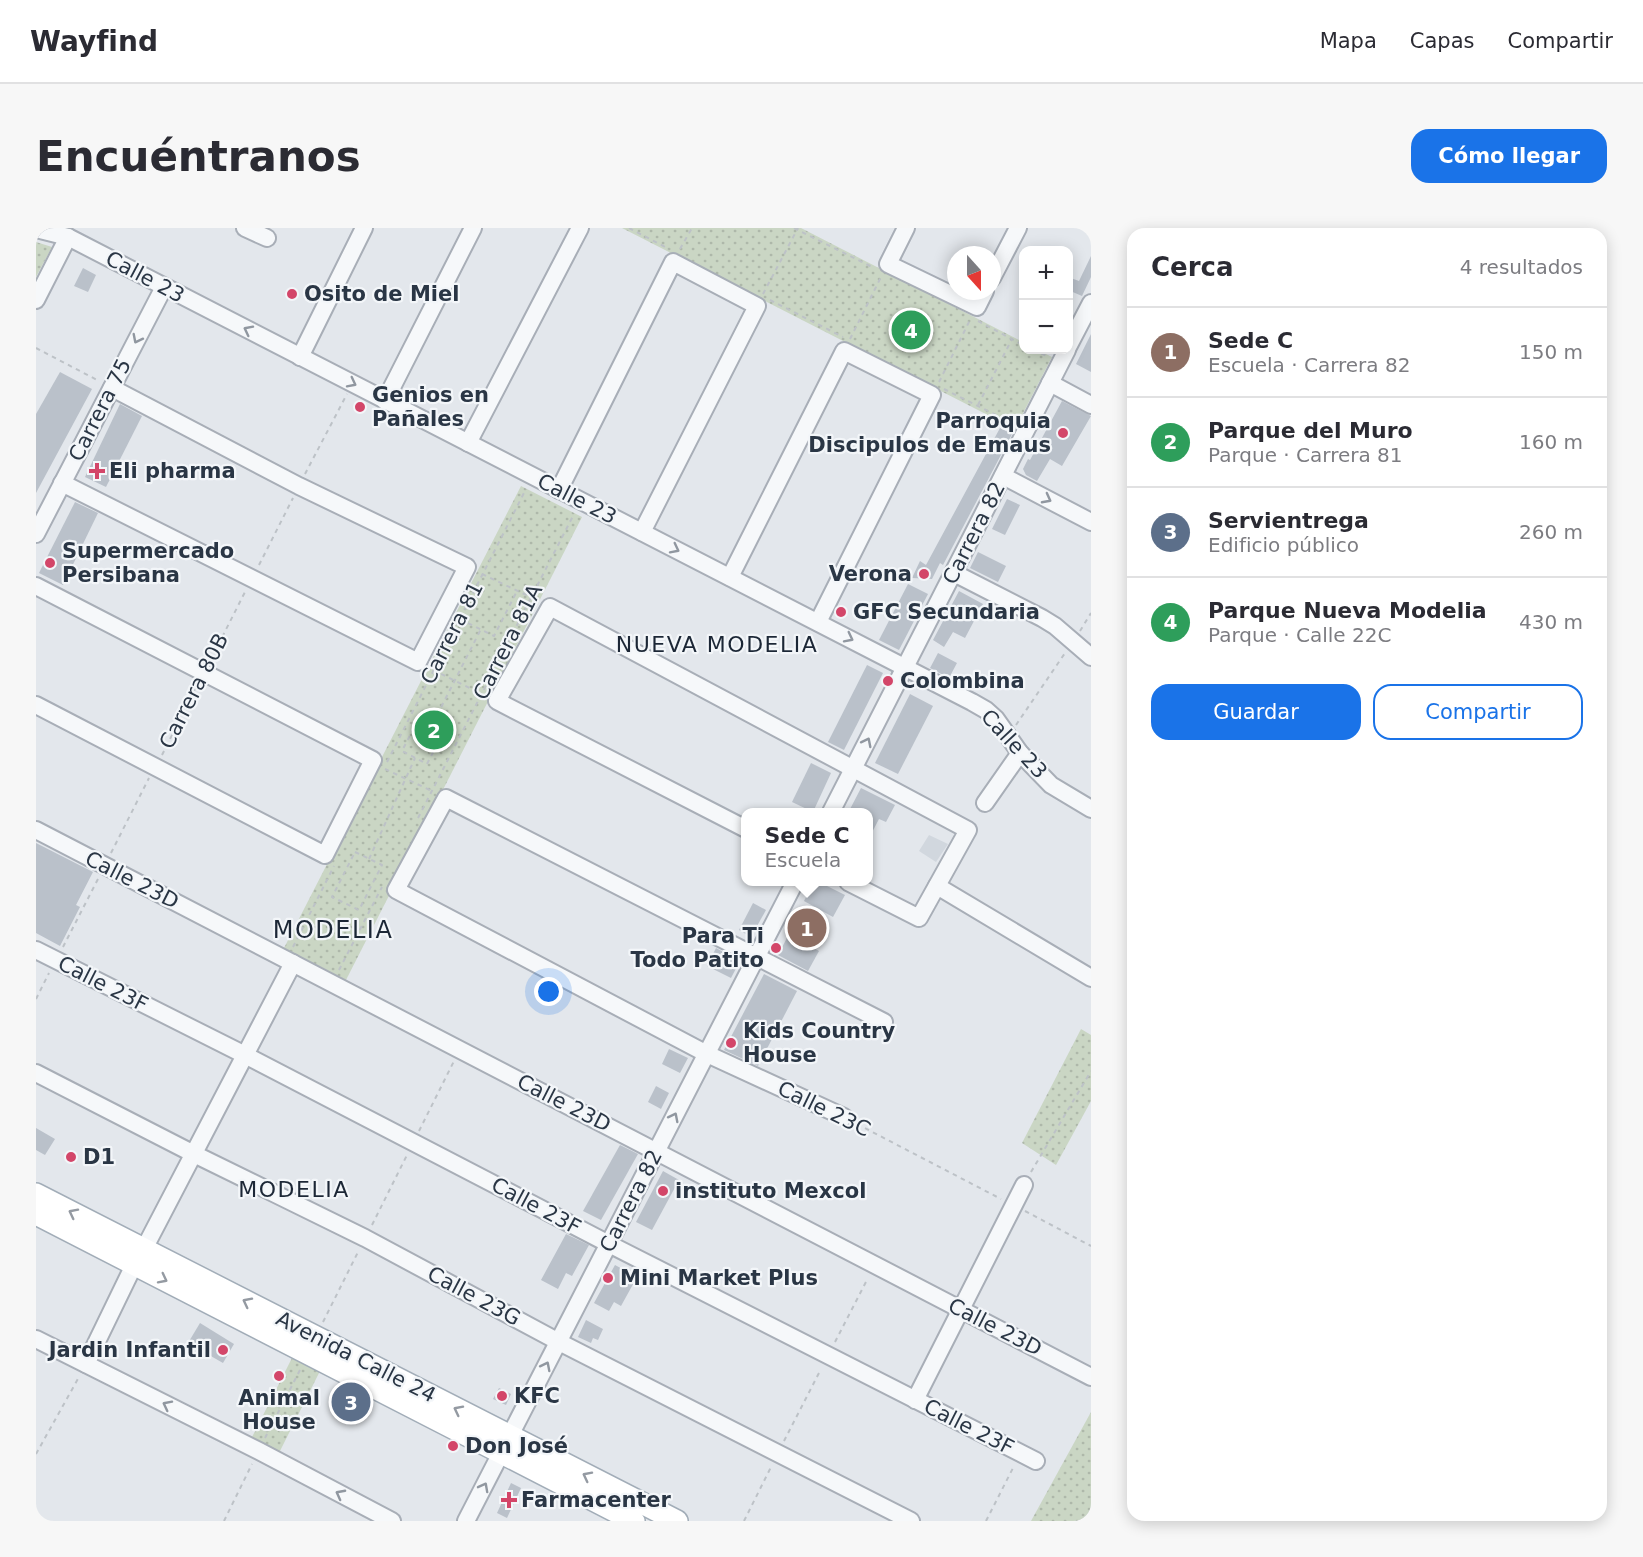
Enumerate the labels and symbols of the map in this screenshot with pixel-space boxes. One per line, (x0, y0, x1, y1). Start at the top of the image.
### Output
street label: Calle 23 (102, 246, 188, 308)
north arrow (947, 246, 1001, 300)
place label: Osito de Miel (304, 282, 459, 306)
marker: Osito de Miel (285, 287, 299, 301)
pin: 4 (892, 308, 930, 352)
one-way arrow (243, 326, 254, 337)
one-way arrow (133, 333, 144, 343)
street label: Carrera 75 (64, 355, 136, 465)
one-way arrow (346, 376, 357, 388)
place label: Genios en Pañales (372, 383, 489, 431)
marker: Genios en Pañales (353, 400, 367, 414)
place label: Parroquia Discipulos de Emaus (808, 409, 1051, 457)
marker: Parroquia Discipulos de Emaus (1056, 426, 1070, 440)
place label: Eli pharma (109, 459, 236, 483)
marker: Eli pharma (90, 464, 104, 478)
street label: Calle 23 (533, 469, 621, 529)
street label: Carrera 82 (938, 478, 1010, 588)
one-way arrow (1041, 492, 1051, 503)
place label: Supermercado Persibana (62, 539, 234, 587)
one-way arrow (669, 542, 679, 553)
marker: Supermercado Persibana (43, 556, 57, 570)
place label: Verona (829, 562, 912, 586)
marker: Verona (917, 567, 931, 581)
street label: Carrera 81 (416, 578, 488, 688)
street label: Carrera 81A (469, 580, 548, 704)
place label: GFC Secundaria (853, 600, 1040, 624)
marker: GFC Secundaria (834, 605, 848, 619)
street label: Carrera 80B (155, 629, 233, 753)
one-way arrow (842, 631, 853, 642)
district label: NUEVA MODELIA (616, 632, 818, 657)
place label: Colombina (900, 669, 1025, 693)
marker: Colombina (881, 674, 895, 688)
street label: Calle 23 (976, 705, 1052, 783)
pin: 2 (414, 708, 454, 752)
one-way arrow (860, 737, 872, 748)
street label: Calle 23D (81, 846, 183, 914)
pin: 1 (788, 906, 826, 950)
district label: MODELIA (273, 916, 393, 944)
place label: Para Ti Todo Patito (631, 924, 764, 972)
marker: Para Ti Todo Patito (769, 941, 783, 955)
street label: Calle 23F (54, 951, 152, 1017)
your location (534, 977, 563, 1006)
place label: Kids Country House (743, 1019, 895, 1067)
marker: Kids Country House (724, 1036, 738, 1050)
street label: Calle 23D (513, 1069, 615, 1137)
street label: Calle 23C (774, 1076, 874, 1142)
one-way arrow (667, 1113, 678, 1124)
place label: D1 (83, 1145, 115, 1169)
street label: Carrera 82 (595, 1146, 667, 1256)
marker: D1 (64, 1150, 78, 1164)
street label: Calle 23F (487, 1172, 585, 1240)
district label: MODELIA (238, 1177, 350, 1202)
place label: instituto Mexcol (675, 1179, 866, 1203)
marker: instituto Mexcol (656, 1184, 670, 1198)
one-way arrow (69, 1208, 80, 1220)
street label: Calle 23G (423, 1262, 525, 1330)
place label: Mini Market Plus (620, 1266, 818, 1290)
marker: Mini Market Plus (601, 1271, 615, 1285)
one-way arrow (156, 1272, 167, 1284)
street label: Calle 23D (944, 1293, 1046, 1361)
one-way arrow (242, 1297, 253, 1309)
street label: Avenida Calle 24 (272, 1306, 440, 1408)
place label: Jardin Infantil (47, 1338, 211, 1362)
marker: Jardin Infantil (216, 1343, 230, 1357)
one-way arrow (539, 1361, 551, 1372)
marker: Animal House (272, 1369, 286, 1383)
pin: 3 (332, 1380, 370, 1424)
place label: KFC (514, 1384, 560, 1408)
place label: Animal House (238, 1386, 320, 1434)
marker: KFC (495, 1389, 509, 1403)
street label: Calle 23F (920, 1394, 1018, 1460)
one-way arrow (162, 1400, 173, 1412)
one-way arrow (453, 1405, 464, 1417)
place label: Don José (465, 1434, 568, 1458)
marker: Don José (446, 1439, 460, 1453)
one-way arrow (582, 1471, 593, 1483)
one-way arrow (477, 1483, 488, 1493)
place label: Farmacenter (521, 1488, 672, 1512)
one-way arrow (336, 1490, 347, 1501)
marker: Farmacenter (502, 1493, 516, 1507)

